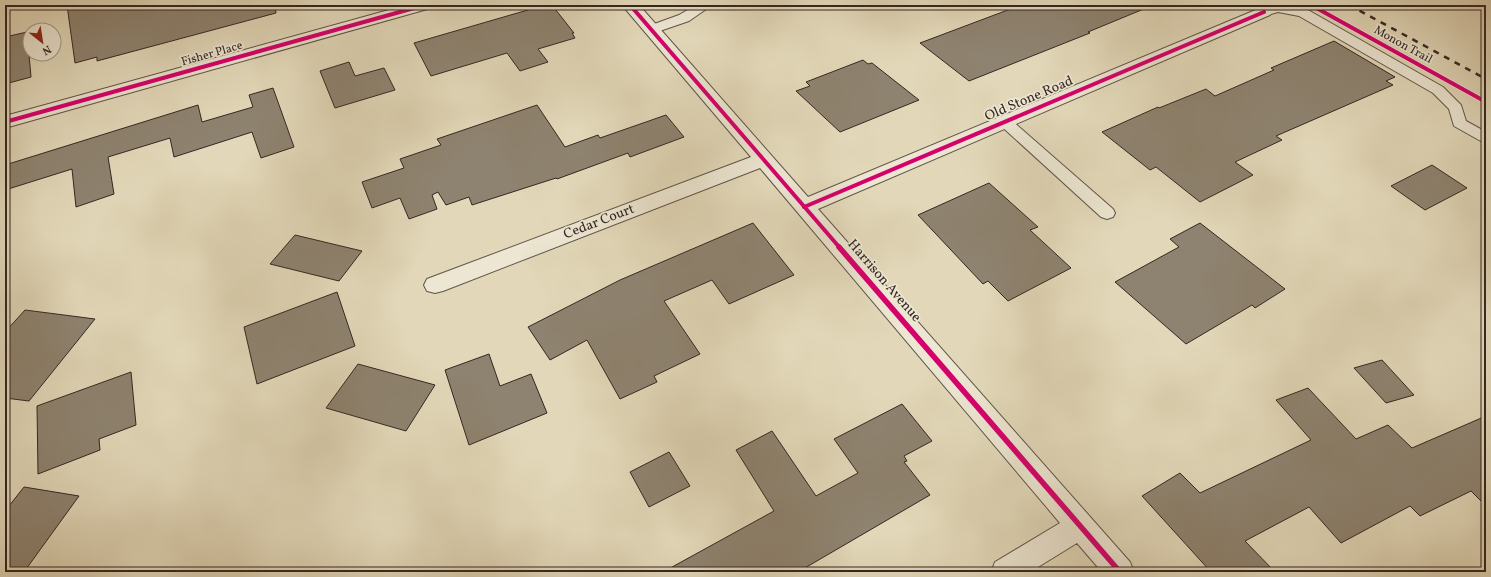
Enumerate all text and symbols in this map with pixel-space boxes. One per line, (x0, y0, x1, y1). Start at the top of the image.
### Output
north arrow (22, 22, 62, 62)
street label: Monon Trail (1371, 22, 1436, 68)
street label: Fisher Place (180, 38, 245, 70)
text: N (39, 41, 53, 58)
street label: Old Stone Road (982, 72, 1076, 126)
street label: Cedar Court (561, 200, 637, 244)
street label: Harrison Avenue (843, 236, 925, 327)

